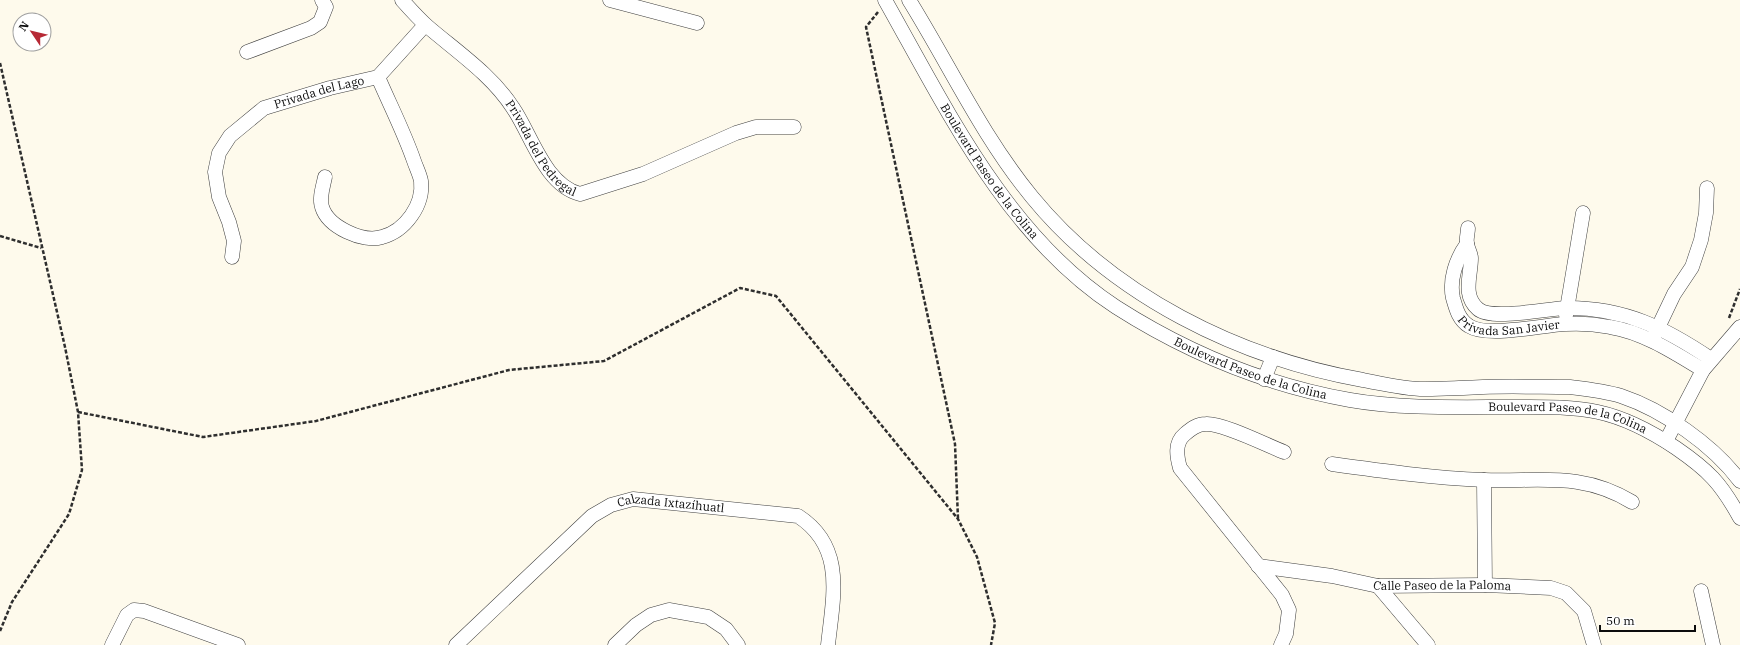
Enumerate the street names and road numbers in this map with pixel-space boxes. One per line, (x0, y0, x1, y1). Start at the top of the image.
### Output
street label: Privada del Lago (272, 72, 366, 112)
street label: Privada del Pedregal (503, 97, 579, 199)
street label: Boulevard Paseo de la Colina (938, 101, 1042, 242)
street label: Privada San Javier (1455, 312, 1561, 338)
street label: Boulevard Paseo de la Colina (1172, 334, 1329, 402)
street label: Boulevard Paseo de la Colina (1488, 399, 1650, 437)
street label: Calzada Ixtazíhuatl (615, 491, 726, 515)
street label: Calle Paseo de la Paloma (1372, 577, 1512, 594)

